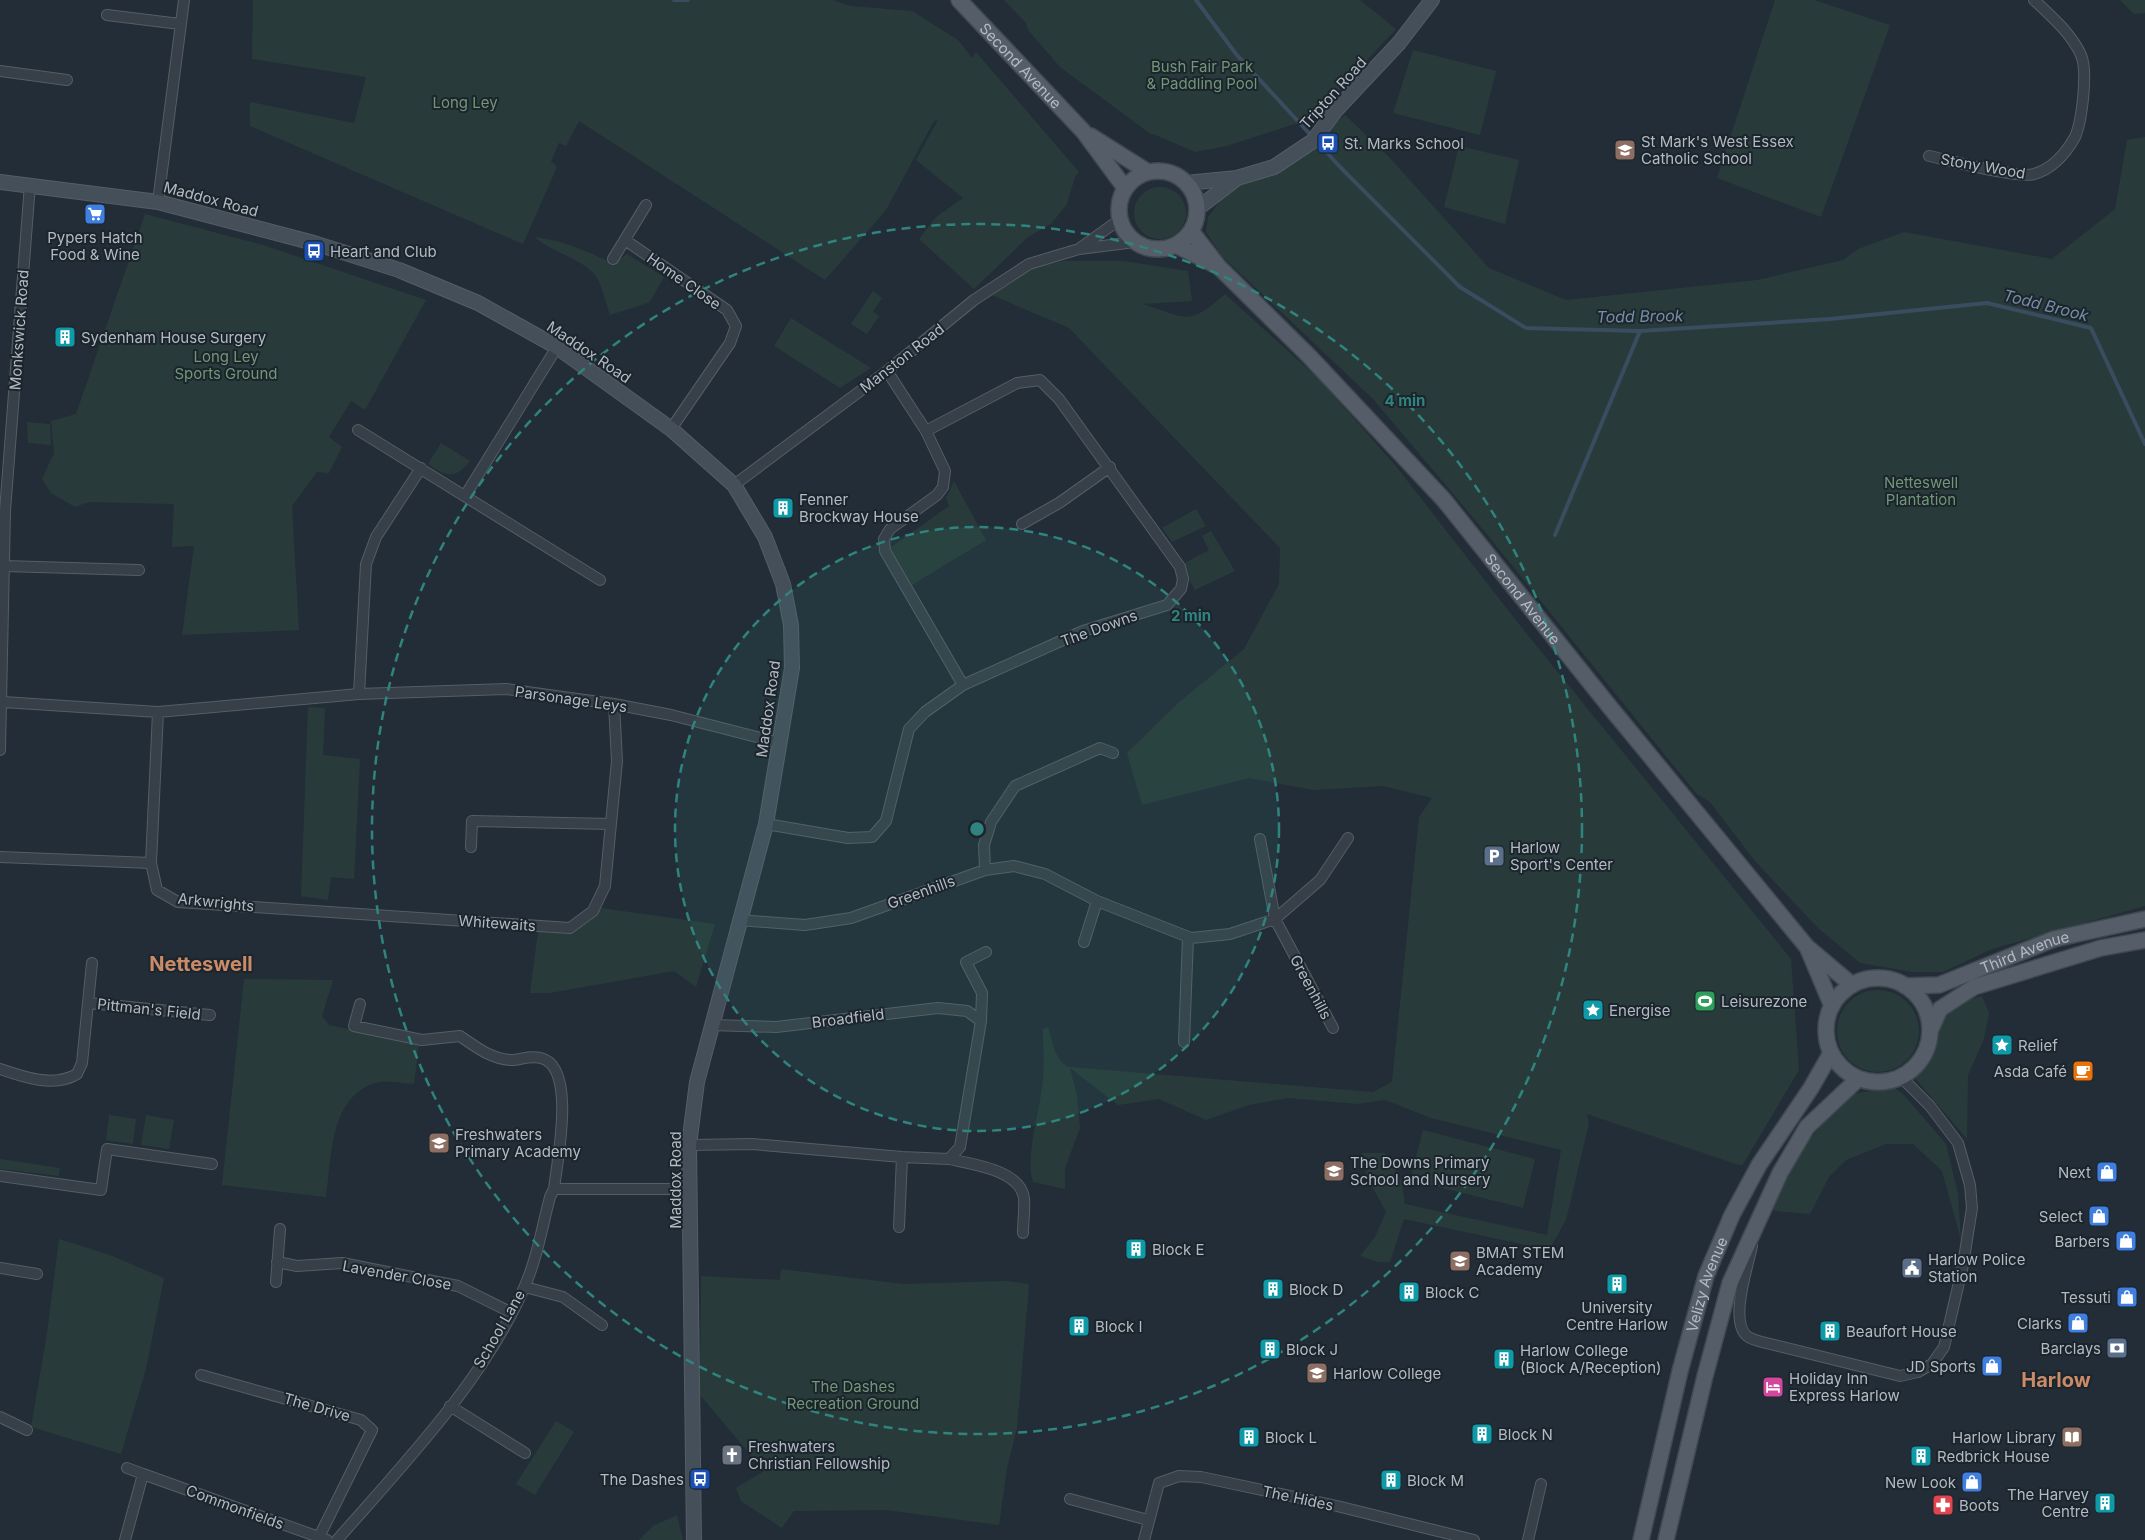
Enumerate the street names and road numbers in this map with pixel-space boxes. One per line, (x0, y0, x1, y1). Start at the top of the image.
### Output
street label: Second Avenue (976, 19, 1066, 112)
street label: Tripton Road (1296, 53, 1370, 133)
street label: Stony Wood (1939, 149, 2027, 183)
street label: Maddox Road (161, 177, 261, 221)
street label: Home Close (643, 248, 725, 314)
street label: Monkswick Road (5, 269, 33, 391)
street label: Maddox Road (543, 317, 635, 387)
street label: Manston Road (856, 319, 948, 397)
street label: Second Avenue (1481, 549, 1565, 648)
street label: The Downs (1058, 605, 1140, 651)
street label: Maddox Road (752, 659, 784, 759)
street label: Parsonage Leys (514, 682, 628, 716)
street label: Greenhills (885, 871, 958, 913)
street label: Arkwrights (177, 889, 255, 915)
street label: Whitewaits (458, 911, 536, 935)
street label: Third Avenue (1977, 927, 2071, 977)
street label: Greenhills (1286, 951, 1336, 1023)
street label: Pittman's Field (96, 994, 202, 1024)
street label: Broadfield (811, 1004, 885, 1032)
street label: Maddox Road (666, 1131, 685, 1229)
street label: Velizy Avenue (1682, 1234, 1731, 1334)
street label: Lavender Close (341, 1256, 453, 1294)
street label: School Lane (469, 1286, 529, 1372)
street label: The Drive (281, 1388, 353, 1426)
street label: Commonfields (183, 1480, 287, 1534)
street label: The Hides (1261, 1481, 1335, 1515)

